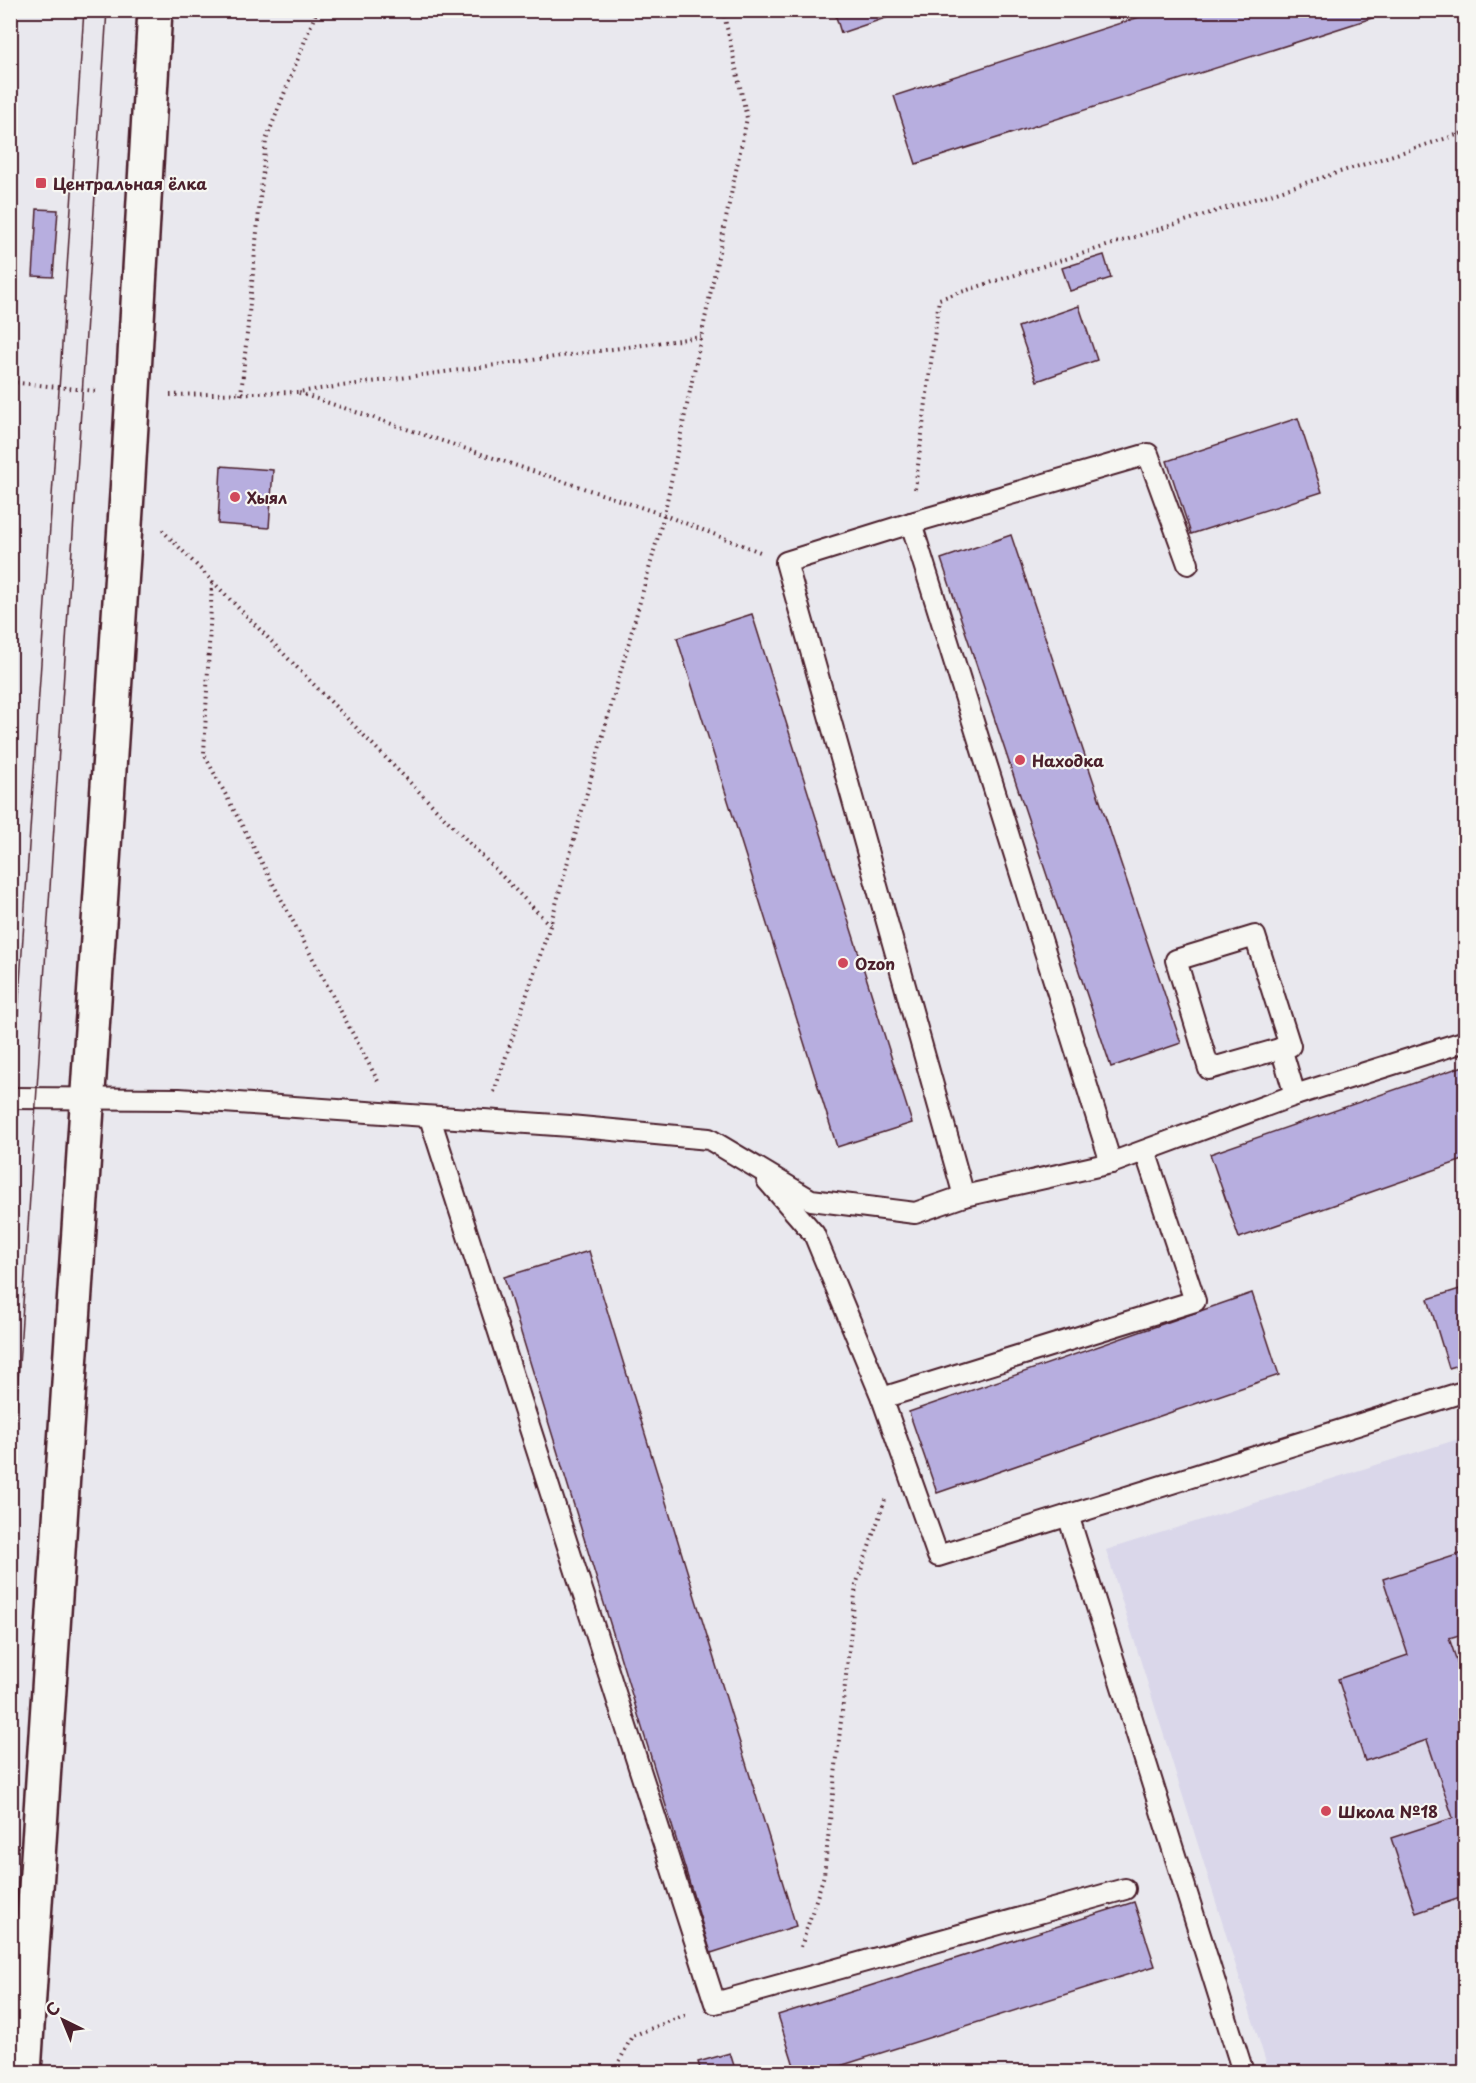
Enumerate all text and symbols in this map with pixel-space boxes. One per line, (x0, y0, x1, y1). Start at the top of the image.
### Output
place label: Центральная ёлка (53, 171, 207, 195)
marker: Центральная ёлка (34, 176, 48, 190)
place label: Хыял (247, 485, 287, 509)
marker: Хыял (228, 490, 242, 504)
place label: Находка (1032, 748, 1104, 772)
marker: Находка (1013, 753, 1027, 767)
place label: Ozon (855, 951, 895, 975)
marker: Ozon (836, 956, 850, 970)
place label: Школа №18 (1338, 1799, 1438, 1823)
marker: Школа №18 (1319, 1804, 1333, 1818)
north arrow (33, 1990, 93, 2050)
text: С (39, 1995, 65, 2021)

